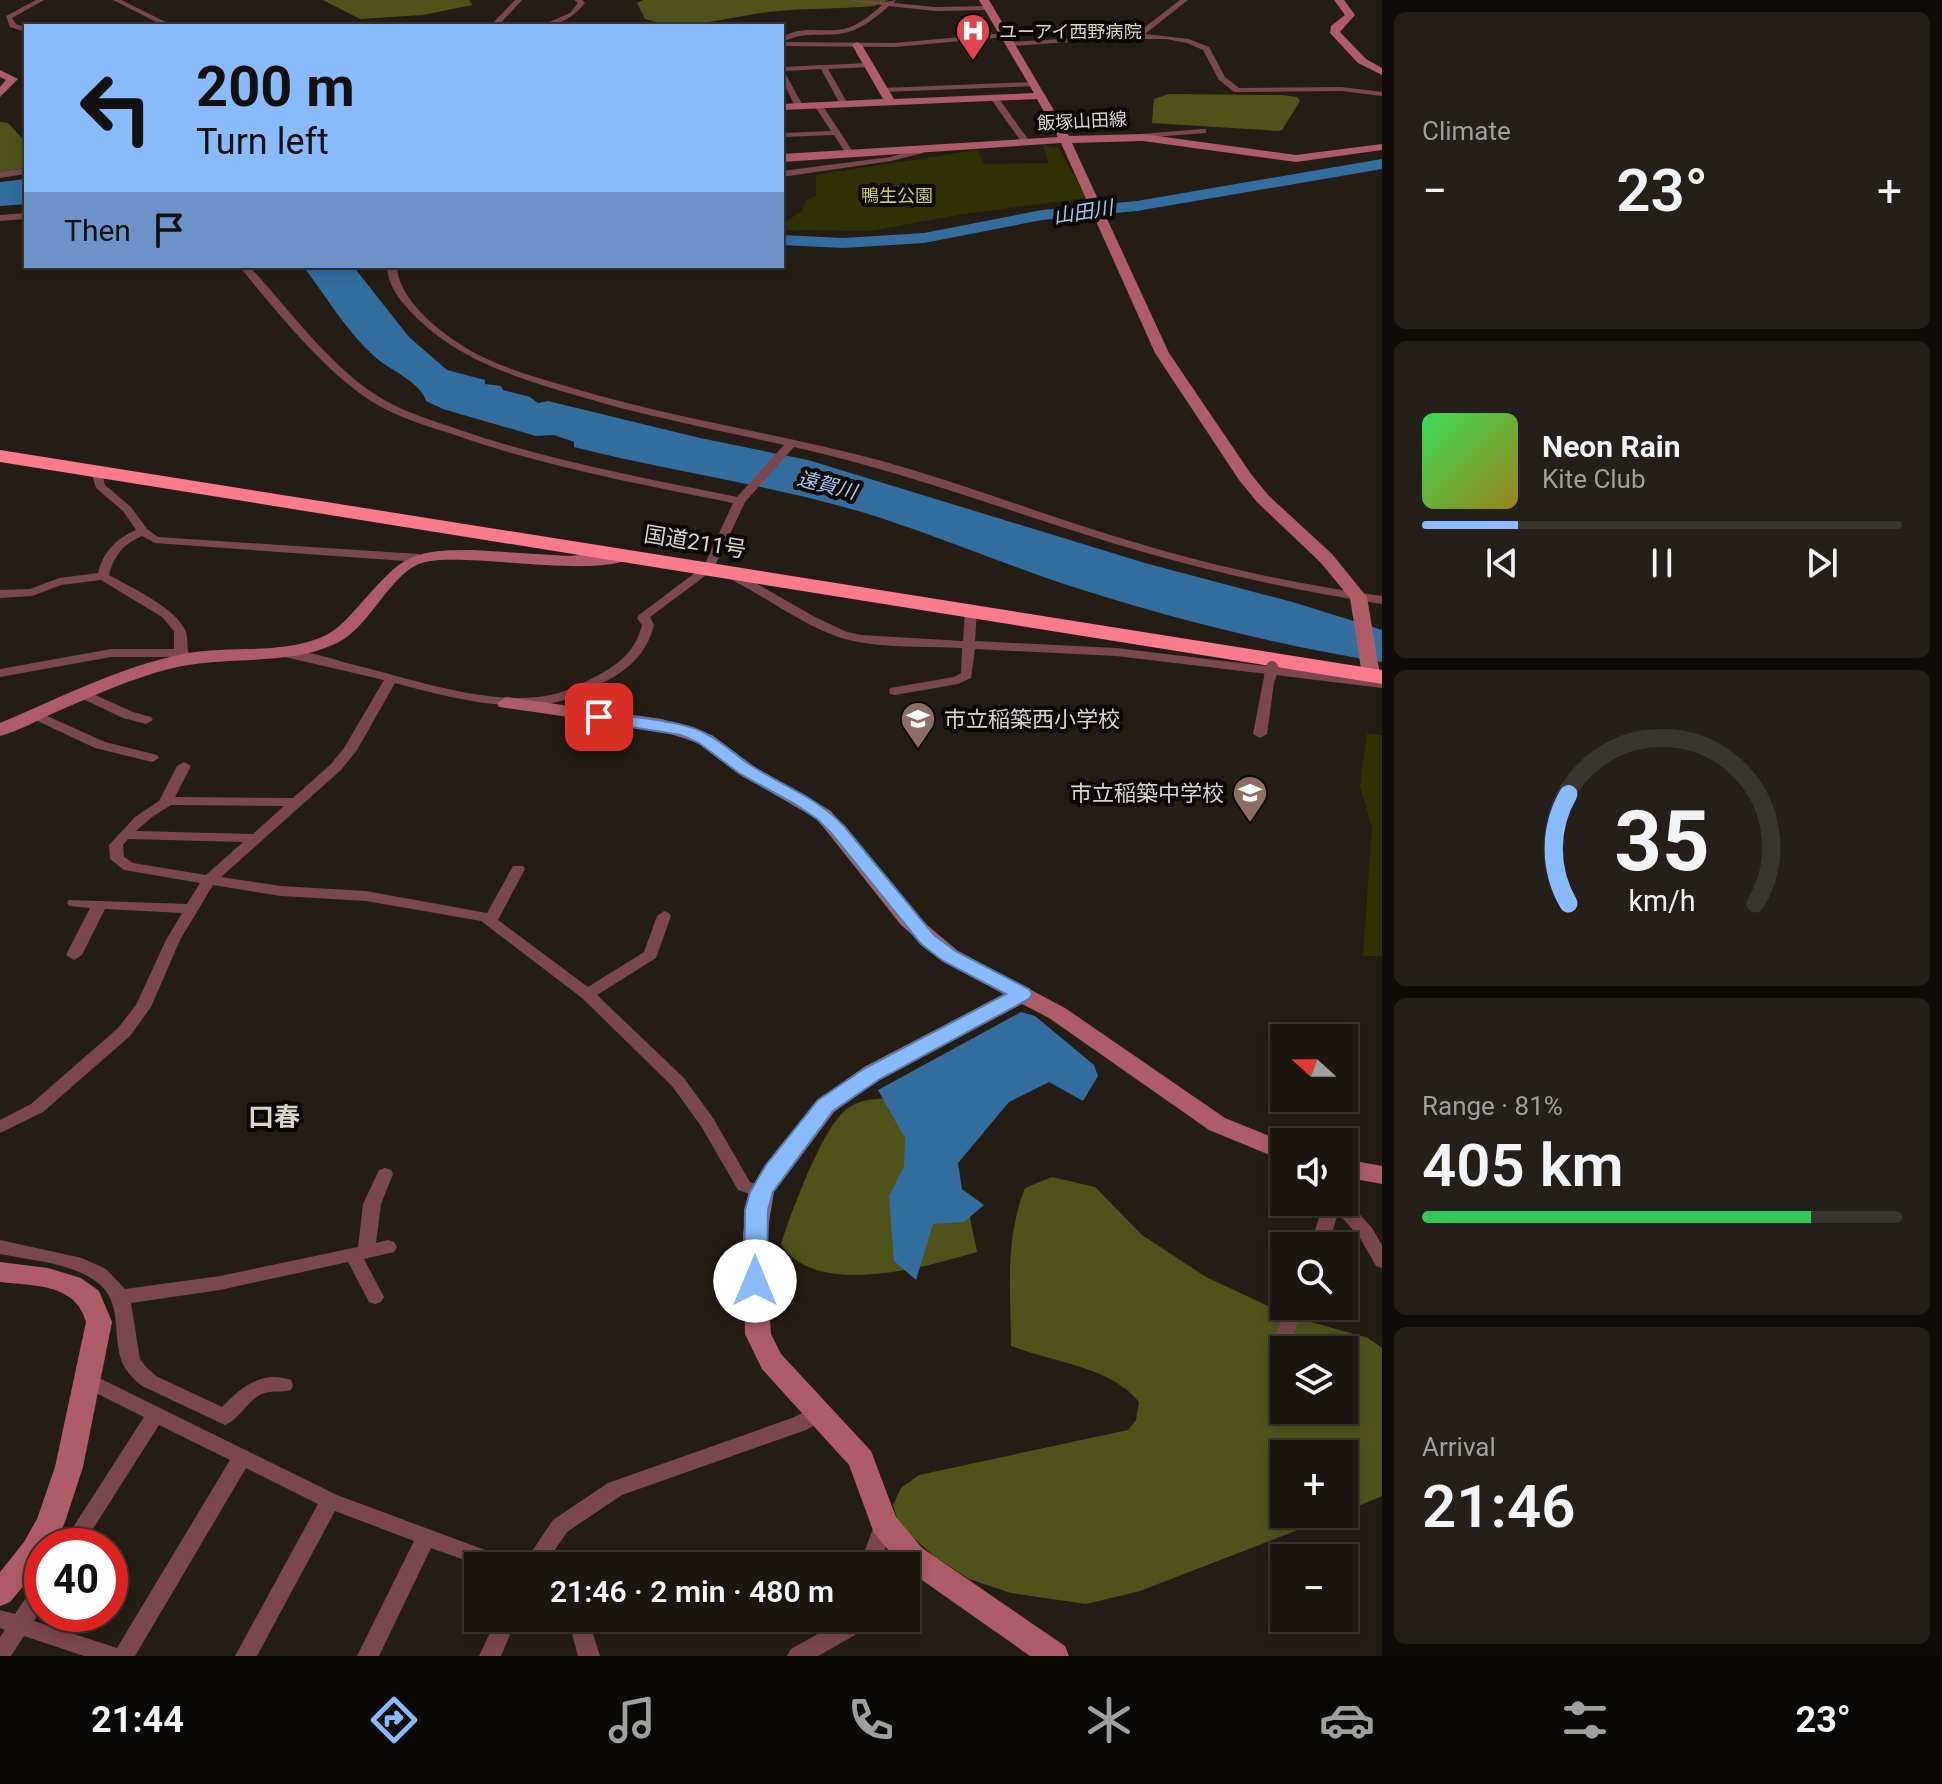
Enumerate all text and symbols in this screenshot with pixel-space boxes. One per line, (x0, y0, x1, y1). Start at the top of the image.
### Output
hospital icon: ユーアイ西野病院 (954, 12, 992, 62)
place label: ユーアイ西野病院 (999, 21, 1141, 42)
text: 200 m (196, 54, 355, 120)
icon: left (64, 56, 168, 160)
street label: 飯塚山田線 (1037, 108, 1127, 134)
text: Climate (1422, 116, 1511, 146)
text: Turn left (196, 121, 329, 163)
text: 23° (1616, 155, 1708, 226)
text: − (1422, 165, 1447, 217)
text: + (1877, 165, 1902, 217)
park label: 鴨生公園 (861, 185, 933, 206)
water label: 山田川 (1051, 195, 1116, 229)
icon: arrive (147, 208, 191, 252)
text: Then (64, 213, 131, 248)
text: Neon Rain (1542, 429, 1681, 464)
text: Kite Club (1542, 464, 1646, 494)
water label: 遠賀川 (795, 466, 861, 504)
street label: 国道211号 (642, 522, 748, 562)
icon: previous (1480, 541, 1524, 585)
icon: pause (1640, 541, 1684, 585)
icon: next (1800, 541, 1844, 585)
pin (565, 683, 633, 751)
icon: arrive (577, 695, 621, 739)
school or university icon: 市立稲築西小学校 (899, 700, 937, 750)
place label: 市立稲築西小学校 (944, 707, 1120, 732)
school or university icon: 市立稲築中学校 (1231, 774, 1269, 824)
place label: 市立稲築中学校 (1070, 781, 1224, 806)
text: 35 (1614, 793, 1710, 890)
text: km/h (1628, 884, 1696, 918)
north arrow (1270, 1024, 1358, 1112)
map controls (1270, 1024, 1358, 1632)
text: Range · 81% (1422, 1091, 1563, 1121)
district label: 口春 (248, 1102, 300, 1132)
button: sound (1270, 1128, 1358, 1216)
text: 405 km (1422, 1130, 1624, 1201)
button: search (1270, 1232, 1358, 1320)
position arrow (713, 1239, 797, 1323)
button: layers (1270, 1336, 1358, 1424)
text: Arrival (1422, 1432, 1496, 1462)
button: + (1270, 1440, 1358, 1528)
text: 21:46 (1422, 1471, 1575, 1542)
speed limit sign: 40 (24, 1528, 128, 1632)
button: − (1270, 1544, 1358, 1632)
text: 21:46 · 2 min · 480 m (550, 1574, 834, 1609)
icon: directions (366, 1692, 422, 1748)
icon: music (604, 1692, 660, 1748)
icon: phone (843, 1692, 899, 1748)
icon: climate (1081, 1692, 1137, 1748)
icon: car (1319, 1692, 1375, 1748)
icon: filters (1557, 1692, 1613, 1748)
text: 21:44 (91, 1699, 184, 1741)
text: 23° (1796, 1699, 1851, 1741)

